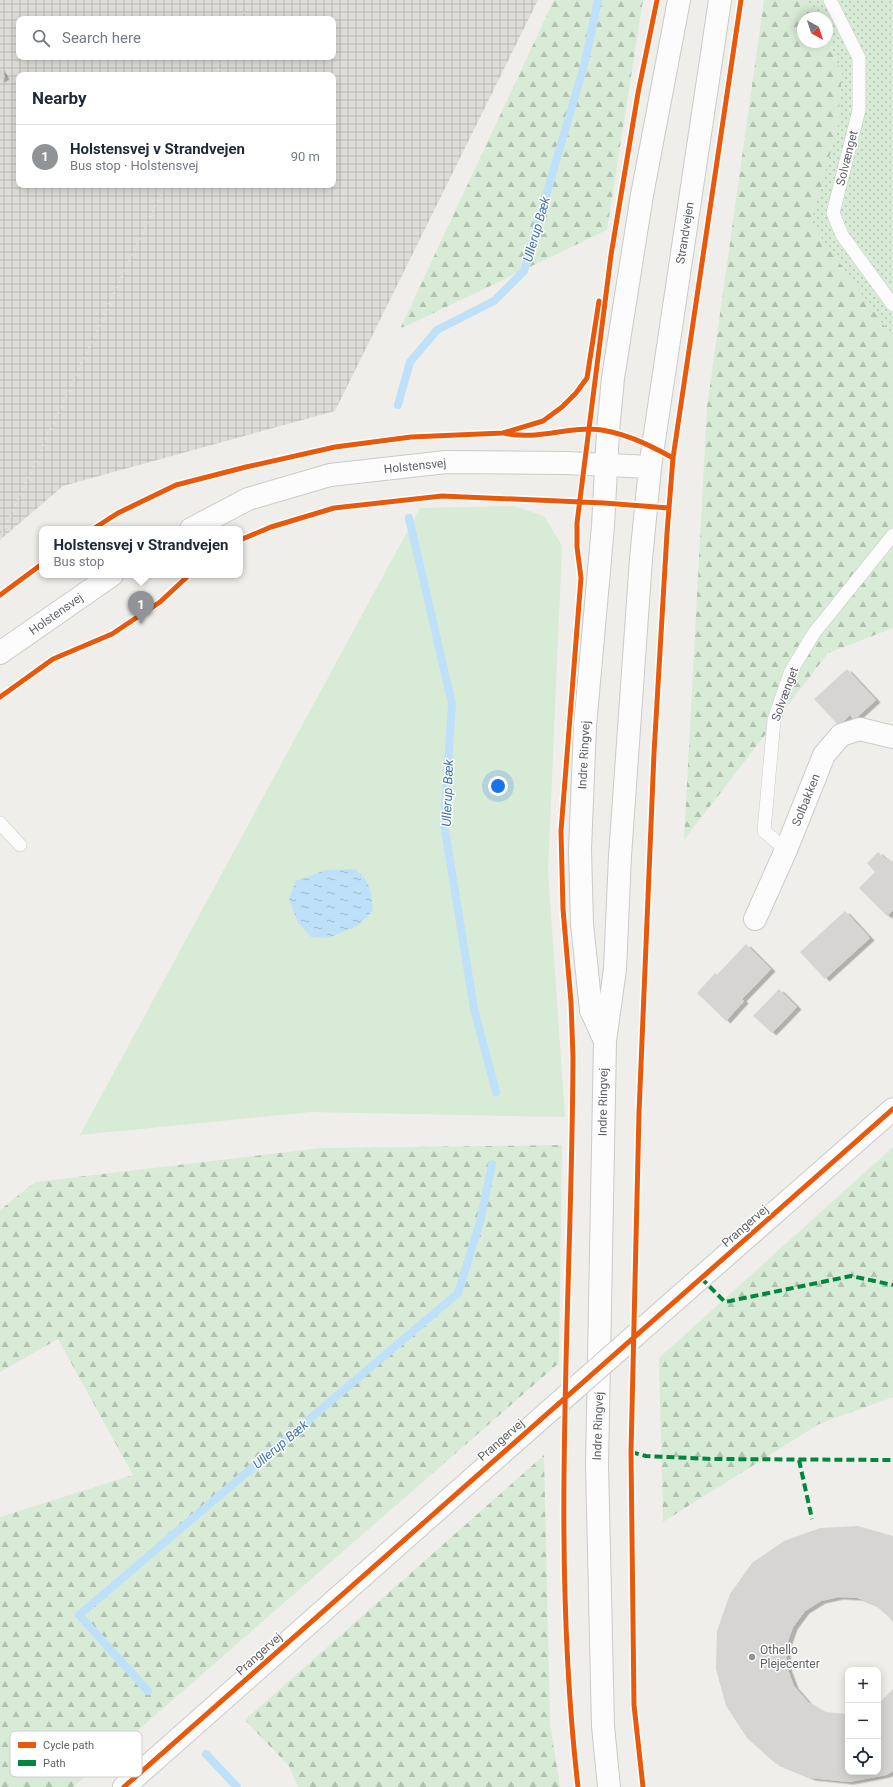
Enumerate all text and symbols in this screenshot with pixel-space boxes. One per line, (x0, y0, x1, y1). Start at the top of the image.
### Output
north arrow (797, 12, 833, 48)
search box (16, 16, 336, 60)
icon: search (30, 27, 52, 49)
text: Search here (62, 29, 141, 47)
text: Nearby (32, 88, 87, 108)
street label: Solvænget (833, 129, 861, 187)
text: Holstensvej v Strandvejen (70, 140, 245, 158)
text: 1 (41, 149, 49, 164)
text: 90 m (291, 149, 320, 164)
text: Bus stop · Holstensvej (70, 158, 198, 173)
water label: Ullerup Bæk (520, 194, 553, 264)
street label: Strandvejen (673, 201, 697, 265)
street label: Holstensvej (383, 456, 447, 476)
popup (39, 526, 243, 578)
text: Holstensvej v Strandvejen (53, 536, 229, 554)
text: Bus stop (53, 554, 104, 569)
street label: Holstensvej (26, 590, 86, 638)
pin: 1 (128, 591, 154, 624)
street label: Solvænget (769, 665, 801, 723)
street label: Indre Ringvej (575, 720, 593, 790)
water label: Ullerup Bæk (439, 758, 456, 827)
street label: Solbakken (789, 772, 823, 828)
your location (488, 776, 508, 796)
street label: Indre Ringvej (595, 1067, 611, 1136)
street label: Prangervej (719, 1202, 771, 1250)
street label: Indre Ringvej (590, 1391, 606, 1461)
street label: Prangervej (475, 1416, 527, 1464)
water label: Ullerup Bæk (250, 1417, 311, 1472)
street label: Prangervej (233, 1630, 285, 1678)
place label: Othello Plejecenter (760, 1643, 820, 1671)
marker: Othello Plejecenter (747, 1652, 757, 1662)
map controls (845, 1667, 881, 1775)
button: + (845, 1667, 881, 1703)
button: − (845, 1703, 881, 1739)
legend (10, 1731, 142, 1777)
text: Cycle path (43, 1739, 94, 1752)
button: locate (845, 1739, 881, 1775)
text: Path (43, 1757, 66, 1770)

